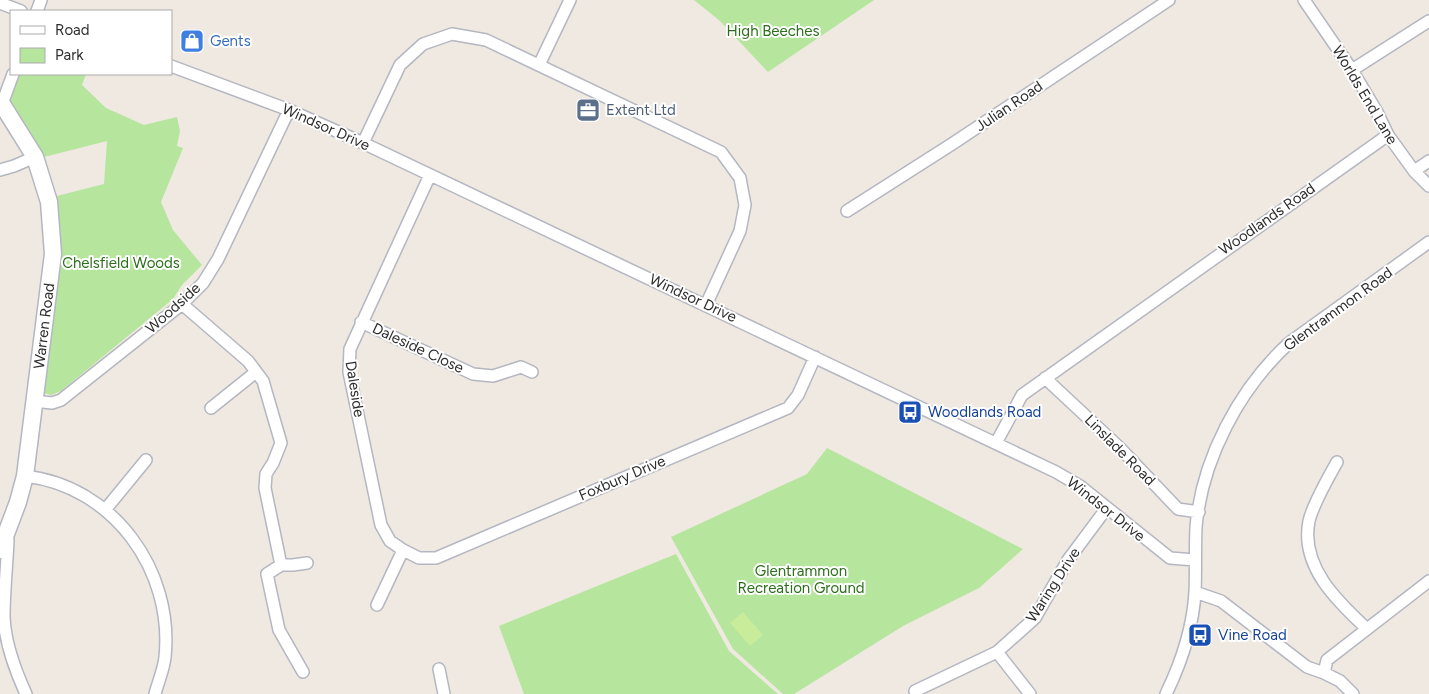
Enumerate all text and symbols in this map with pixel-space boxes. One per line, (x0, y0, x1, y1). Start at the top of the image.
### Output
legend (10, 10, 172, 75)
text: Road (55, 21, 90, 39)
park label: High Beeches (727, 22, 819, 40)
shop icon: Gents (179, 28, 205, 54)
place label: Gents (210, 32, 251, 50)
street label: Worlds End Lane (1328, 42, 1402, 148)
text: Park (55, 46, 84, 64)
street label: Julian Road (972, 77, 1046, 135)
office icon: Extent Ltd (575, 97, 601, 123)
street label: Windsor Drive (279, 100, 373, 154)
place label: Extent Ltd (606, 101, 676, 119)
street label: Woodlands Road (1215, 179, 1319, 259)
park label: Chelsfield Woods (62, 254, 180, 272)
street label: Glentrammon Road (1280, 263, 1396, 355)
street label: Windsor Drive (647, 270, 739, 326)
street label: Woodside (142, 279, 204, 337)
street label: Warren Road (30, 282, 58, 370)
street label: Daleside Close (370, 319, 466, 377)
street label: Daleside (342, 359, 368, 419)
bus stop icon: Woodlands Road (897, 399, 923, 425)
place label: Woodlands Road (928, 403, 1041, 421)
street label: Linslade Road (1081, 411, 1159, 489)
street label: Foxbury Drive (576, 452, 668, 504)
street label: Windsor Drive (1063, 473, 1149, 545)
street label: Waring Drive (1022, 544, 1084, 626)
park label: Glentrammon Recreation Ground (737, 562, 865, 597)
bus stop icon: Vine Road (1187, 622, 1213, 648)
place label: Vine Road (1218, 626, 1287, 644)

